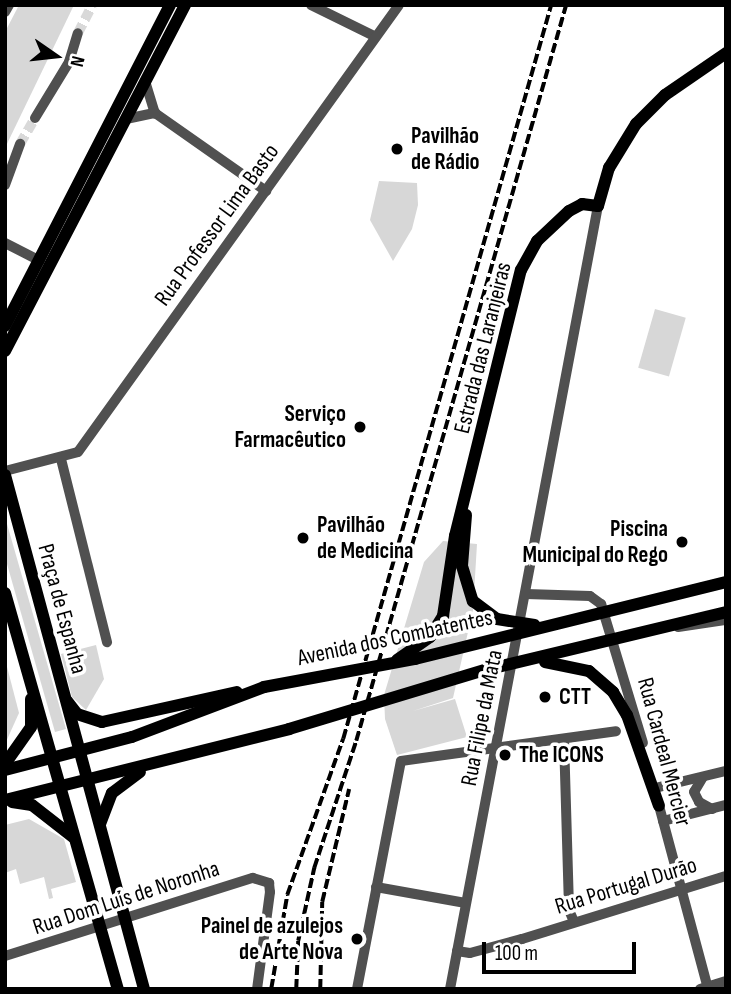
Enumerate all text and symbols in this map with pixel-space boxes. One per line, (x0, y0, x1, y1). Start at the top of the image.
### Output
north arrow (21, 21, 91, 91)
text: N (64, 53, 89, 69)
place label: Pavilhão de Rádio (411, 122, 480, 176)
street label: Rua Professor Lima Basto (149, 139, 285, 311)
marker: Pavilhão de Rádio (389, 141, 405, 157)
street label: Estrada das Laranjeiras (448, 259, 518, 437)
place label: Serviço Farmacêutico (235, 400, 346, 454)
marker: Serviço Farmacêutico (352, 419, 368, 435)
place label: Pavilhão de Medicina (317, 511, 414, 565)
place label: Piscina Municipal do Rego (522, 515, 668, 569)
marker: Pavilhão de Medicina (295, 530, 311, 546)
marker: Piscina Municipal do Rego (674, 534, 690, 550)
street label: Praça de Espanha (31, 541, 93, 677)
street label: Avenida dos Combatentes (295, 604, 495, 672)
street label: Rua Filipe da Mata (455, 648, 509, 788)
street label: Rua Cardeal Mercier (631, 675, 697, 829)
place label: CTT (559, 683, 591, 711)
marker: CTT (537, 689, 553, 705)
place label: The ICONS (519, 741, 604, 769)
marker: The ICONS (497, 747, 513, 763)
street label: Rua Portugal Durão (552, 851, 700, 921)
street label: Rua Dom Luís de Noronha (29, 855, 223, 941)
place label: Painel de azulejos de Arte Nova (201, 912, 343, 966)
scale bar (486, 928, 640, 972)
marker: Painel de azulejos de Arte Nova (349, 931, 365, 947)
text: 100 m (495, 941, 538, 966)

